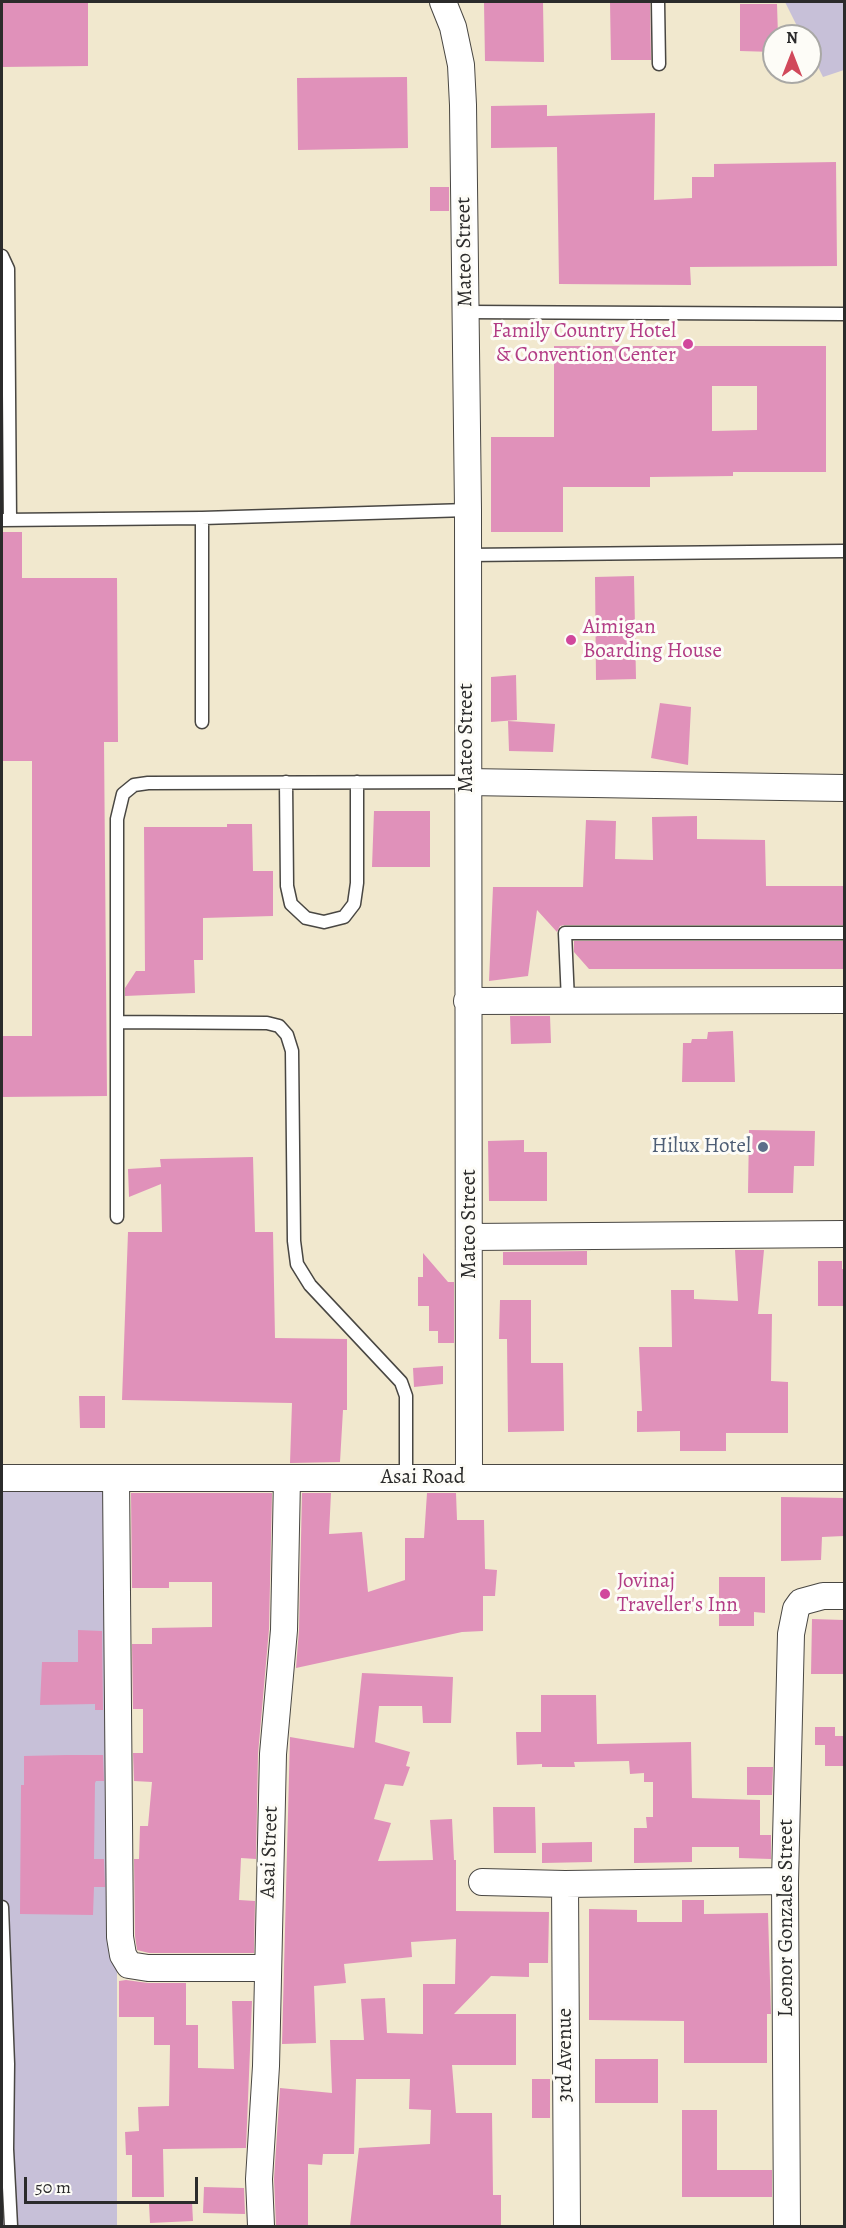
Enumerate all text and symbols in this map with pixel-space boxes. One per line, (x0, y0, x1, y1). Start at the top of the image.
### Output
north arrow (762, 24, 822, 84)
text: N (786, 27, 798, 49)
street label: Mateo Street (451, 197, 479, 307)
place label: Family Country Hotel & Convention Center (492, 319, 676, 369)
marker: Family Country Hotel & Convention Center (681, 337, 695, 351)
place label: Aimigan Boarding House (583, 615, 722, 665)
marker: Aimigan Boarding House (564, 633, 578, 647)
street label: Mateo Street (454, 683, 480, 793)
place label: Hilux Hotel (652, 1134, 751, 1160)
marker: Hilux Hotel (756, 1140, 770, 1154)
street label: Mateo Street (457, 1169, 483, 1279)
street label: Asai Road (381, 1465, 465, 1491)
place label: Jovinaj Traveller's Inn (617, 1569, 738, 1619)
marker: Jovinaj Traveller's Inn (598, 1587, 612, 1601)
street label: Asai Street (256, 1805, 284, 1899)
street label: Leonor Gonzales Street (774, 1819, 800, 2017)
street label: 3rd Avenue (553, 2008, 579, 2102)
scale bar (27, 2165, 201, 2203)
text: 50 m (35, 2175, 71, 2199)

